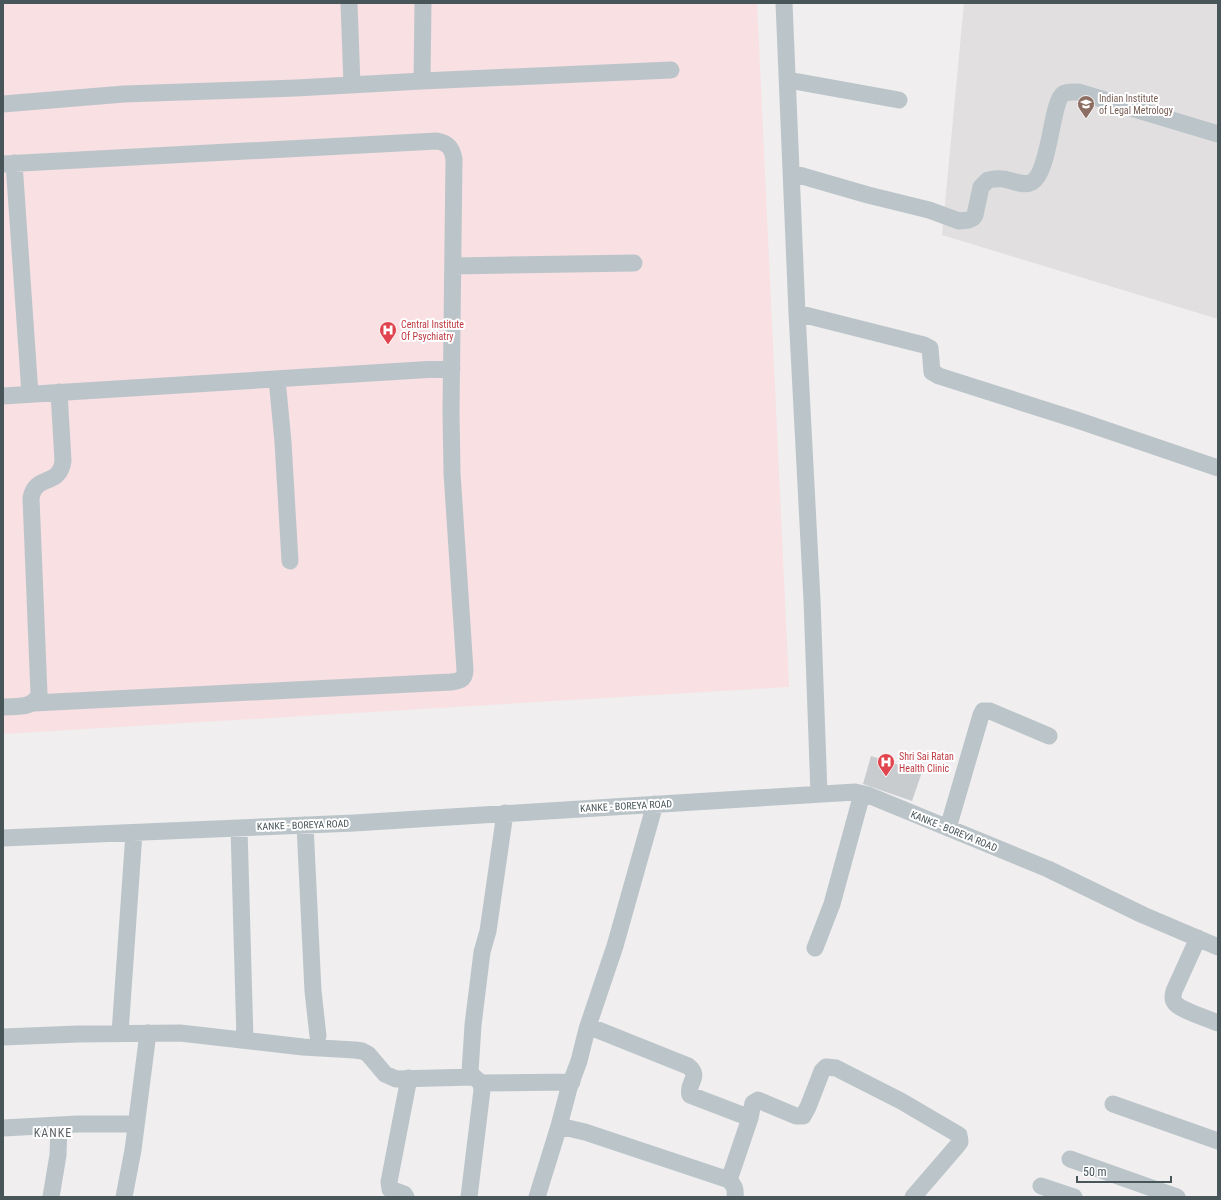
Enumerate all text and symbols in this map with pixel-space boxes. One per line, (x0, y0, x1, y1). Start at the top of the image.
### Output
place label: Indian Institute of Legal Metrology (1099, 93, 1173, 116)
school or university icon: Indian Institute of Legal Metrology (1076, 94, 1096, 119)
place label: Central Institute Of Psychiatry (401, 319, 464, 342)
hospital icon: Central Institute Of Psychiatry (378, 320, 398, 345)
place label: Shri Sai Ratan Health Clinic (899, 751, 954, 774)
hospital icon: Shri Sai Ratan Health Clinic (876, 752, 896, 777)
street label: KANKE - BOREYA ROAD (580, 798, 673, 814)
street label: KANKE - BOREYA ROAD (909, 809, 999, 853)
street label: KANKE - BOREYA ROAD (257, 818, 350, 832)
district label: KANKE (34, 1126, 72, 1140)
scale bar (1077, 1158, 1171, 1184)
text: 50 m (1083, 1165, 1107, 1179)

